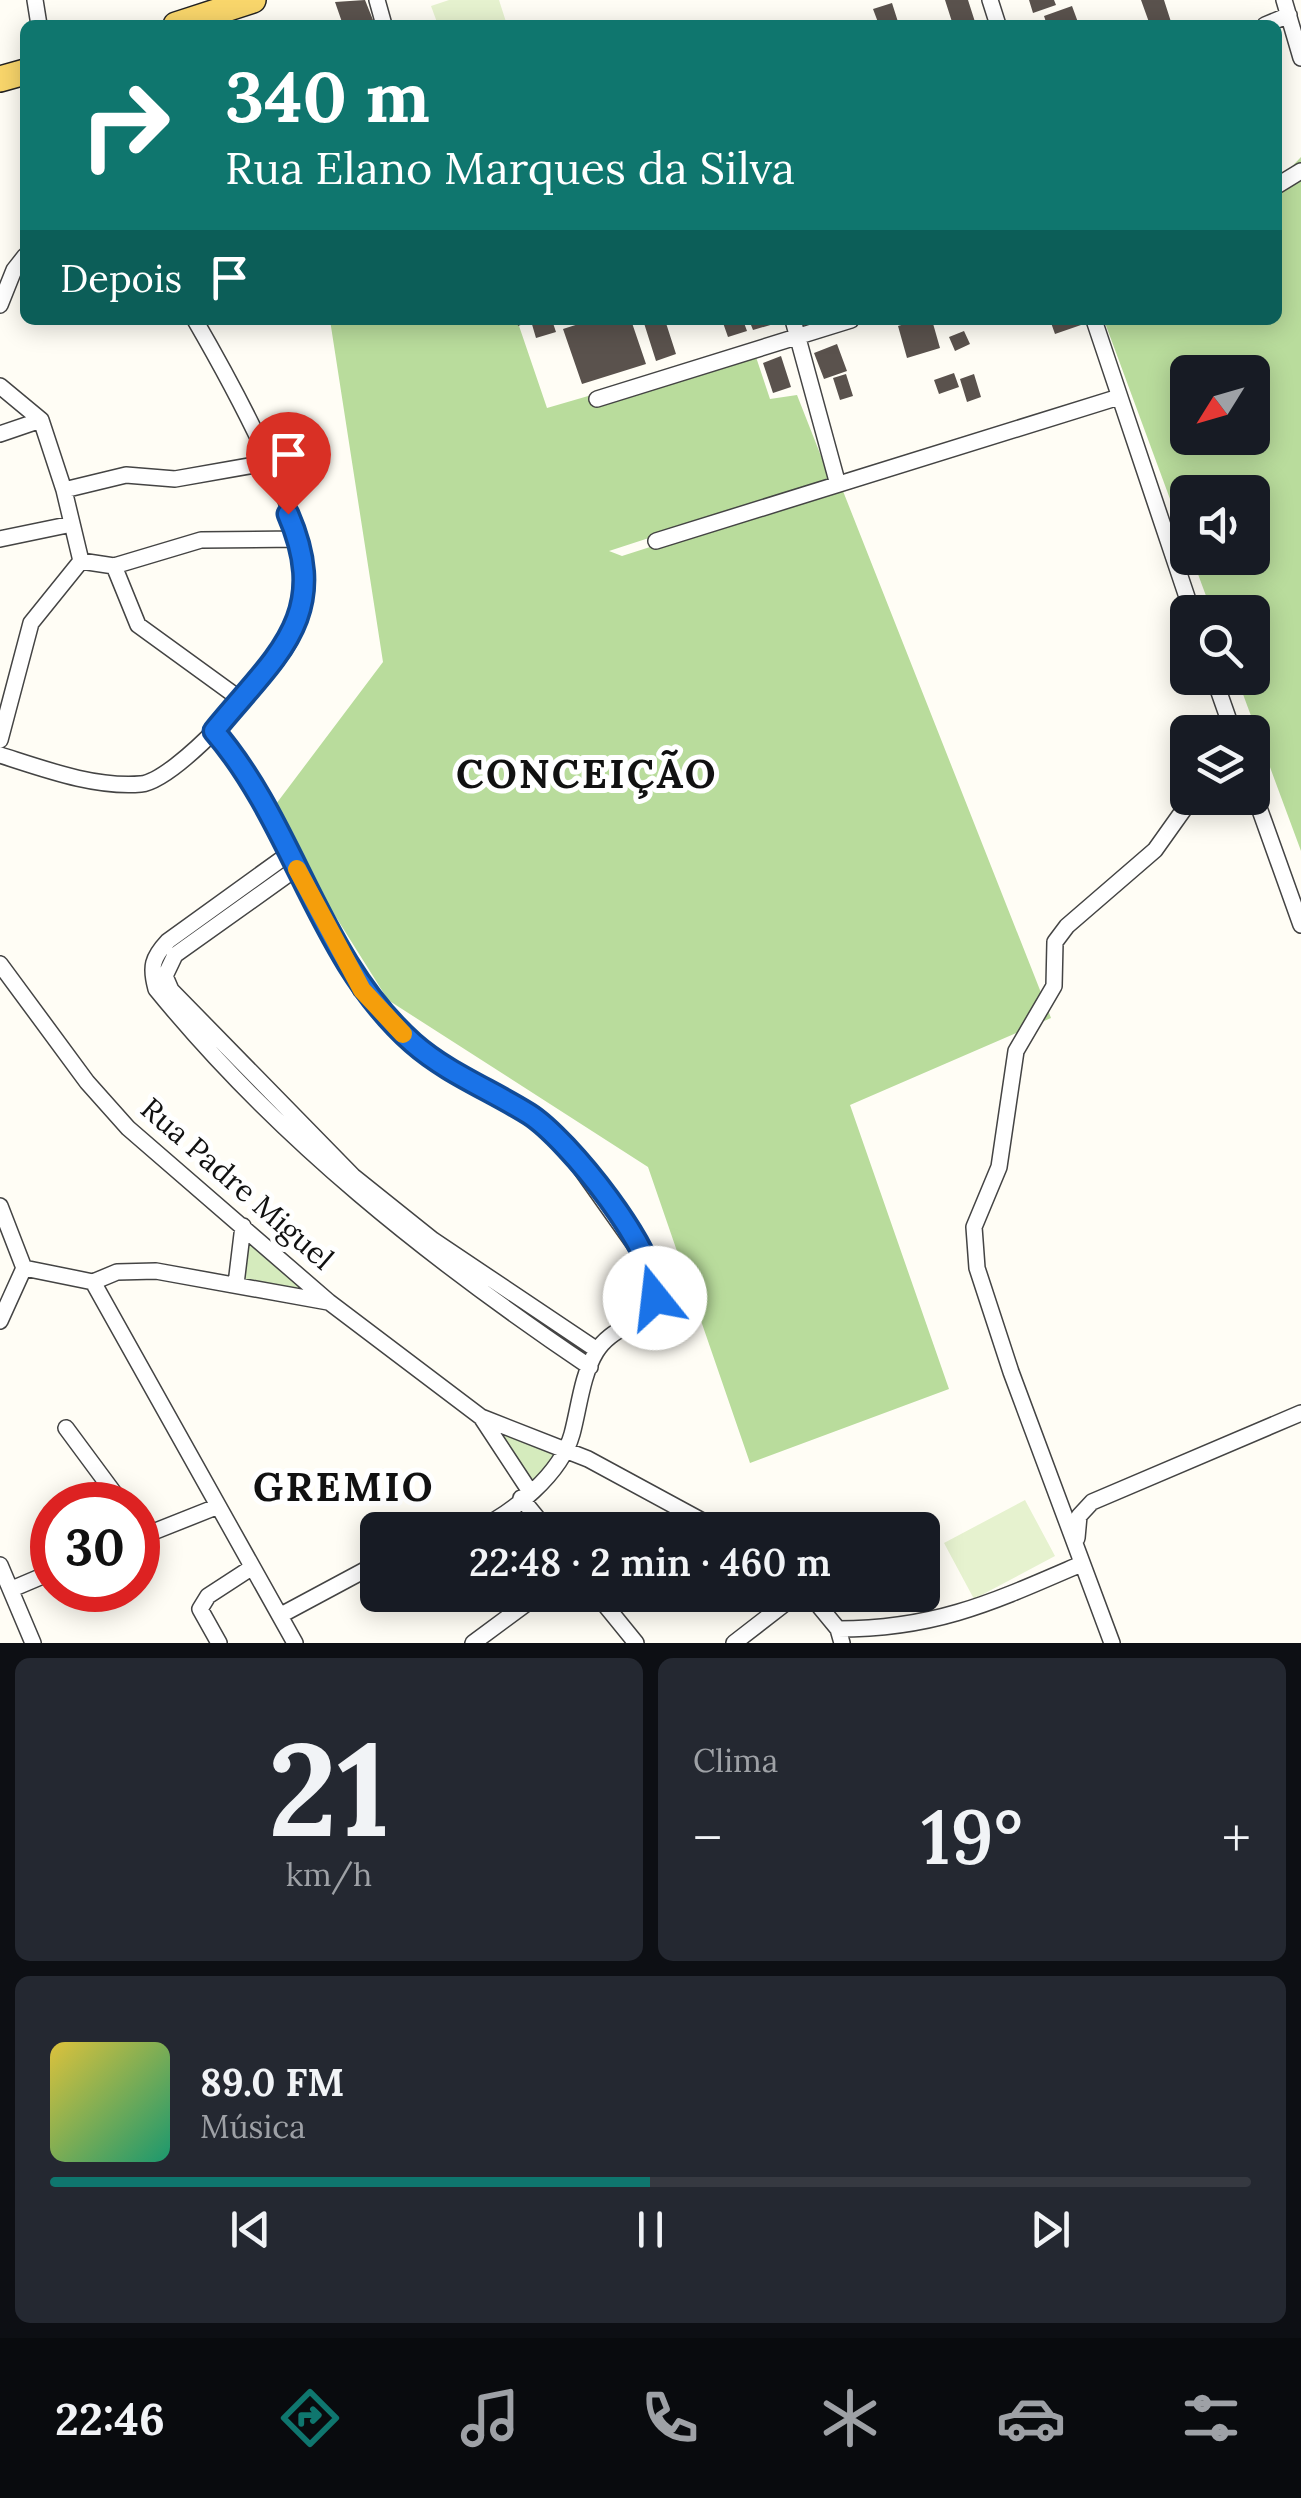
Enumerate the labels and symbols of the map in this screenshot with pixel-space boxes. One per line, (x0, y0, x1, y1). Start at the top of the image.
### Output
north arrow (1170, 355, 1270, 455)
pin (246, 412, 331, 515)
district label: CONCEIÇÃO (456, 748, 718, 800)
street label: Rua Padre Miguel (133, 1089, 342, 1278)
position arrow (603, 1246, 707, 1350)
district label: GREMIO (253, 1461, 435, 1512)
speed limit sign: 30 (30, 1482, 160, 1612)

